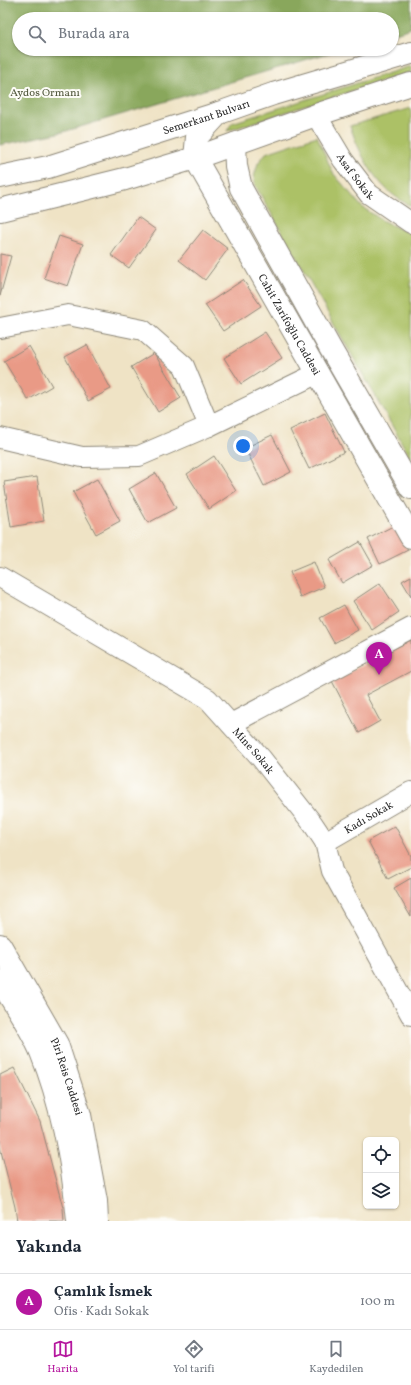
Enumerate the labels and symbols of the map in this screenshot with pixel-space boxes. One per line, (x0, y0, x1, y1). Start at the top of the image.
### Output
park label: Aydos Ormanı (10, 86, 80, 101)
street label: Semerkant Bulvarı (161, 97, 252, 139)
street label: Asaf Sokak (332, 151, 376, 204)
street label: Cahit Zarifoğlu Caddesi (254, 272, 323, 378)
your location (233, 436, 253, 456)
pin: A (366, 642, 392, 675)
street label: Mine Sokak (228, 725, 277, 778)
street label: Kadı Sokak (342, 798, 396, 838)
street label: Piri Reis Caddesi (46, 1035, 86, 1117)

